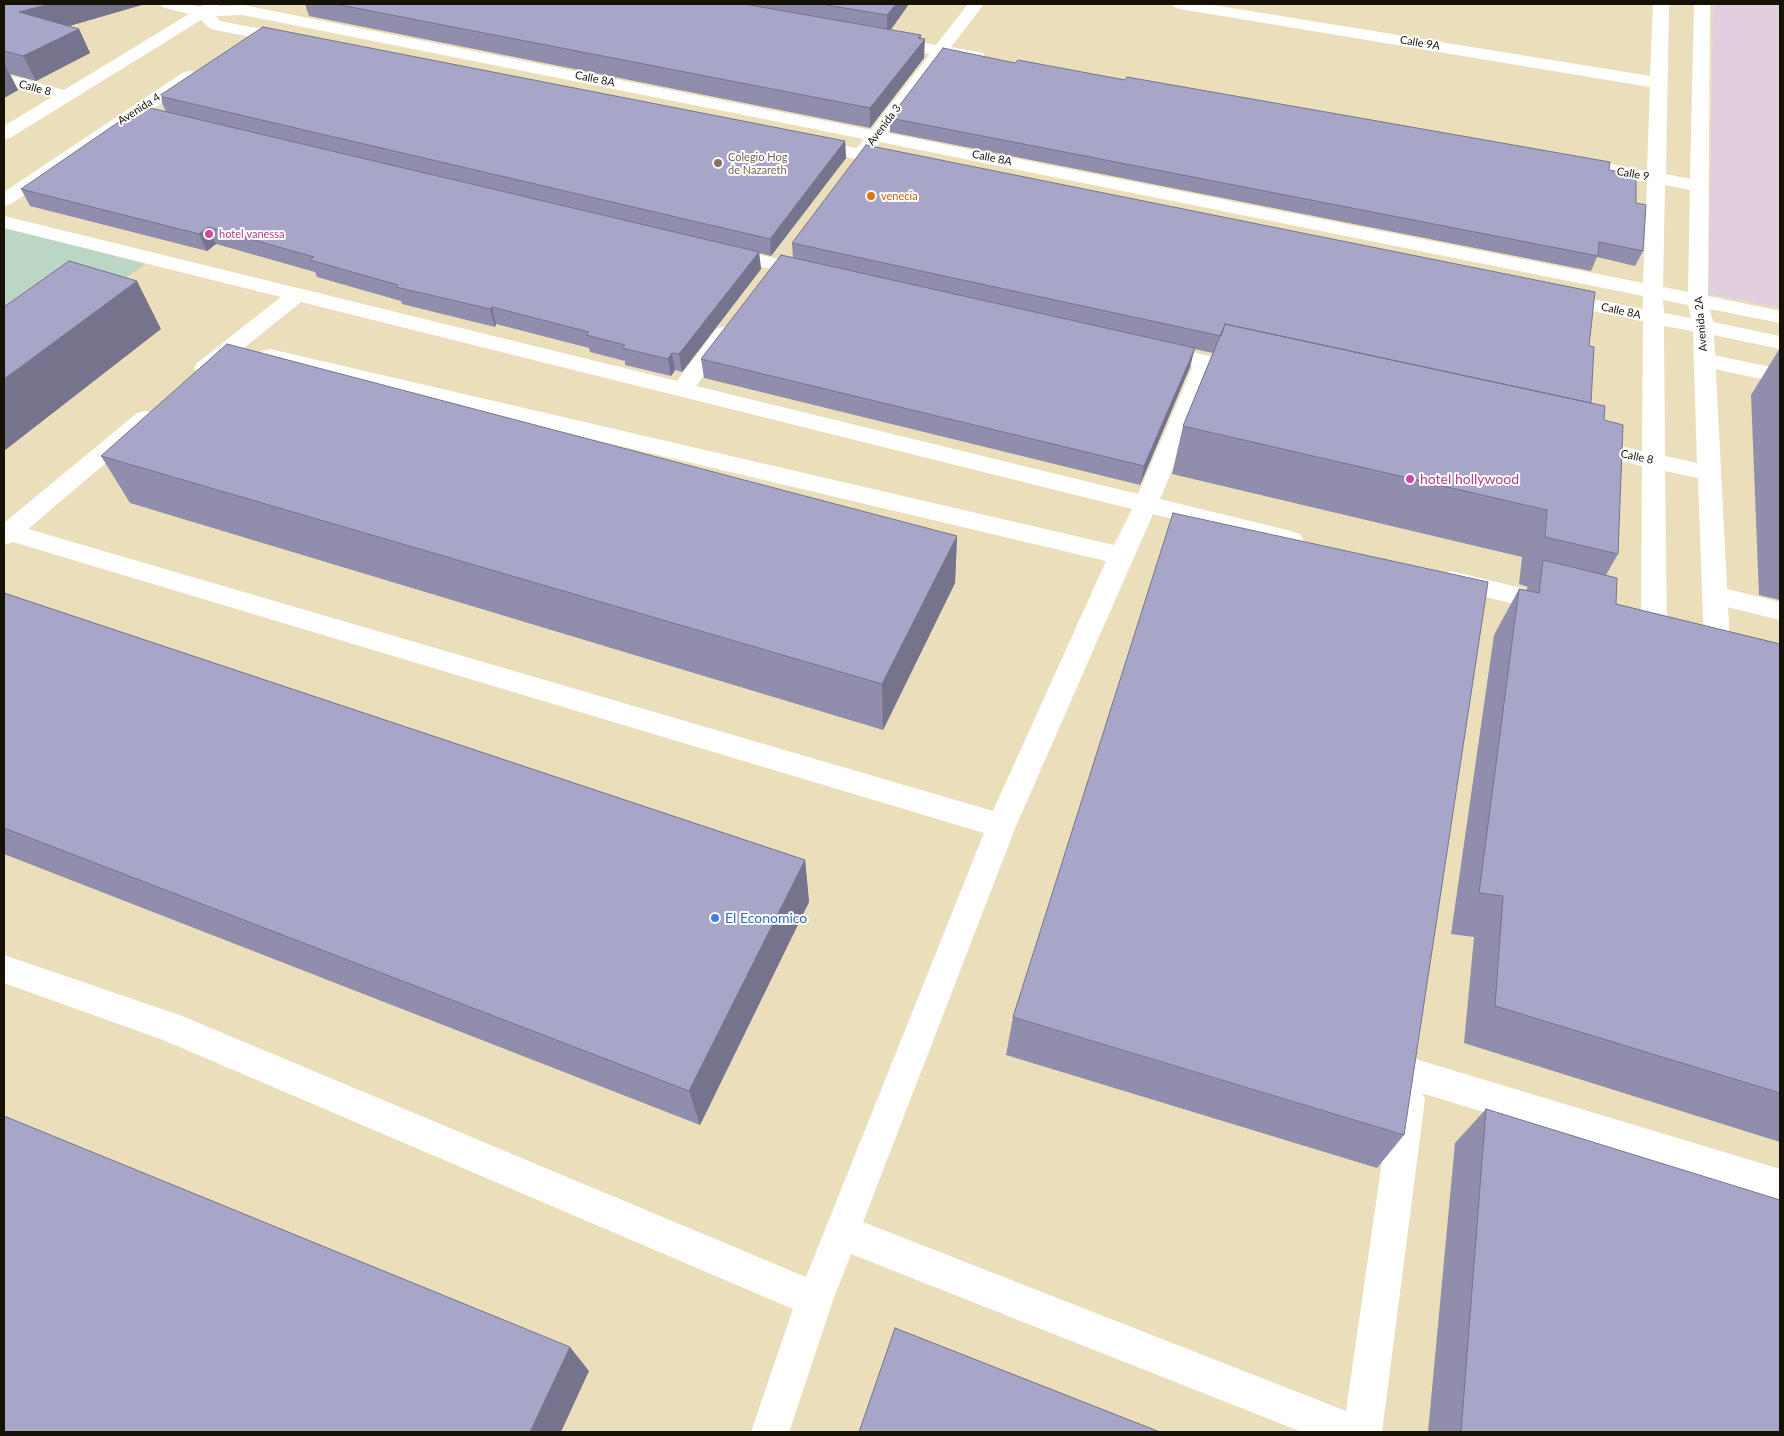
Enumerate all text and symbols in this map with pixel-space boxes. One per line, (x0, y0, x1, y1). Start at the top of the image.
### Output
street label: Calle 9A (1399, 33, 1441, 53)
street label: Calle 8A (574, 69, 616, 89)
street label: Calle 8 (17, 77, 53, 99)
street label: Avenida 4 (115, 90, 163, 128)
street label: Avenida 3 (864, 102, 904, 148)
street label: Calle 8A (971, 148, 1013, 168)
place label: Colegio Hog de Nazareth (728, 150, 787, 176)
marker: Colegio Hog de Nazareth (712, 157, 724, 169)
street label: Calle 9 (1616, 165, 1650, 183)
place label: venecia (881, 189, 918, 203)
marker: venecia (865, 190, 877, 202)
place label: hotel vanessa (219, 227, 284, 241)
marker: hotel vanessa (203, 228, 215, 240)
street label: Avenida 2A (1692, 296, 1710, 352)
street label: Calle 8A (1600, 300, 1642, 322)
street label: Calle 8 (1619, 447, 1655, 467)
place label: hotel hollywood (1420, 471, 1519, 487)
marker: hotel hollywood (1404, 473, 1416, 485)
place label: El Economico (725, 910, 807, 926)
marker: El Economico (709, 912, 721, 924)

